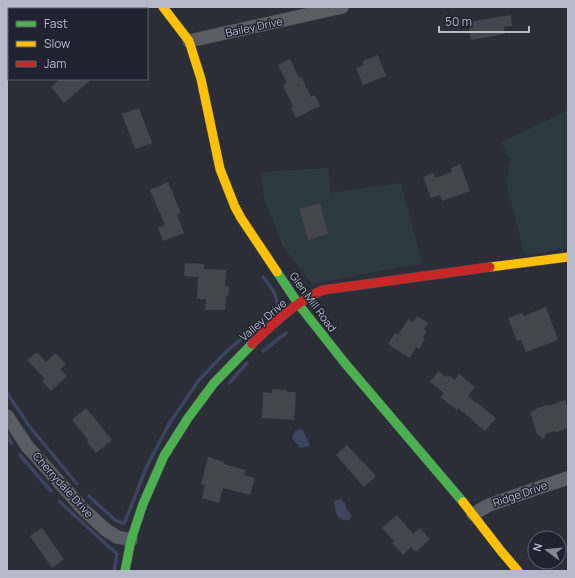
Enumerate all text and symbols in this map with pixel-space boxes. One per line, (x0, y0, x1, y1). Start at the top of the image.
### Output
legend (8, 8, 148, 80)
scale bar (439, 8, 529, 34)
street label: Bailey Drive (224, 13, 284, 40)
text: 50 m (445, 13, 472, 30)
text: Fast (44, 15, 68, 32)
text: Slow (44, 35, 70, 52)
text: Jam (44, 55, 66, 72)
street label: Glen Mill Road (287, 269, 340, 335)
street label: Valley Drive (236, 295, 290, 344)
street label: Cherrydale Drive (30, 448, 97, 521)
street label: Ridge Drive (490, 477, 550, 510)
north arrow (527, 530, 567, 570)
text: N (529, 541, 545, 553)

